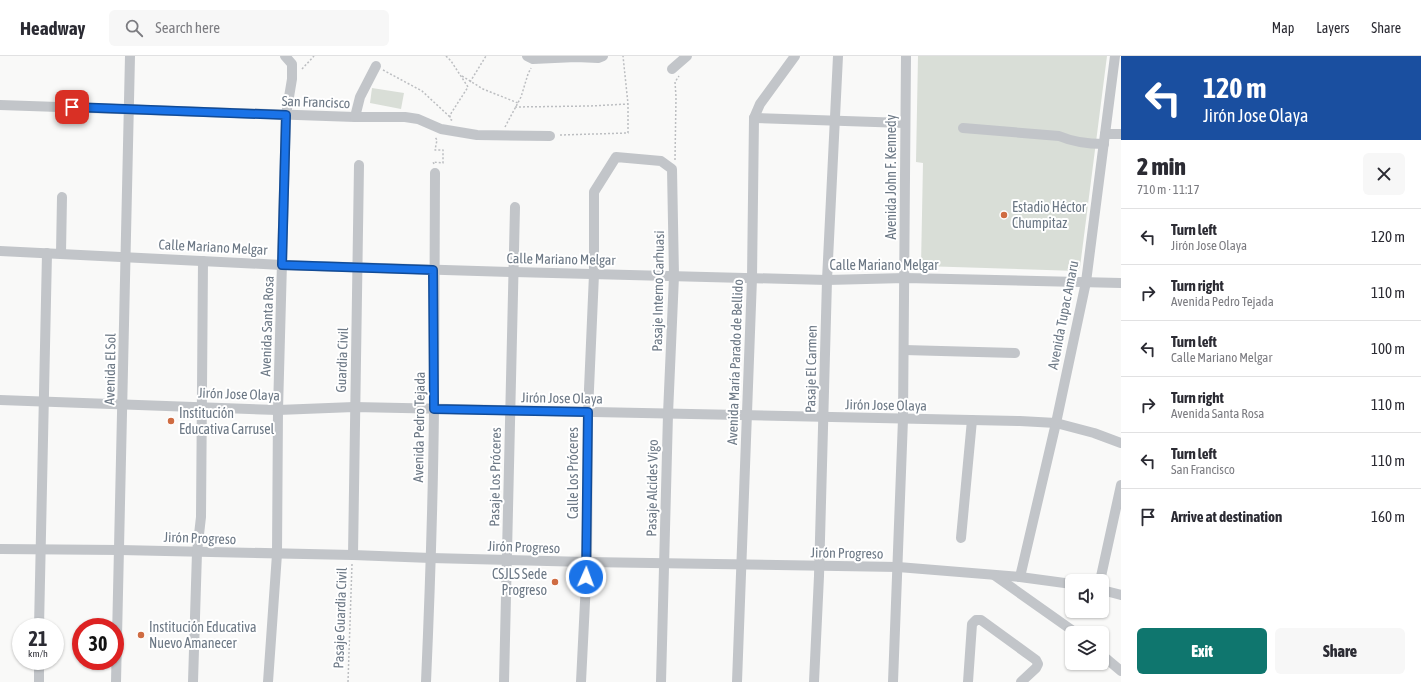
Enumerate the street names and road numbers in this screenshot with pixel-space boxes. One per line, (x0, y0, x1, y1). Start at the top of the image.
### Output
street label: San Francisco (281, 93, 351, 111)
street label: Avenida John F. Kennedy (883, 114, 899, 240)
street label: Pasaje Interno Carhuasi (649, 230, 667, 352)
street label: Calle Mariano Melgar (158, 236, 269, 258)
street label: Calle Mariano Melgar (506, 250, 617, 268)
street label: Calle Mariano Melgar (829, 257, 939, 273)
street label: Avenida Tupac Amaru (1045, 259, 1081, 371)
street label: Avenida Santa Rosa (257, 275, 277, 377)
street label: Avenida María Parado de Bellido (724, 279, 746, 445)
street label: Pasaje El Carmen (802, 325, 820, 413)
street label: Guardia Civil (333, 327, 351, 393)
street label: Avenida El Sol (101, 333, 119, 405)
street label: Avenida Pedro Tejada (410, 372, 428, 482)
street label: Jirón Jose Olaya (198, 385, 280, 403)
street label: Jirón Jose Olaya (521, 389, 603, 407)
street label: Jirón Jose Olaya (845, 396, 927, 414)
street label: Pasaje Los Próceres (486, 427, 504, 527)
street label: Calle Los Próceres (565, 427, 581, 519)
street label: Pasaje Alcides Vigo (643, 439, 661, 537)
street label: Jirón Progreso (163, 529, 237, 547)
street label: Jirón Progreso (487, 538, 561, 556)
street label: Jirón Progreso (811, 544, 883, 562)
street label: Pasaje Guardia Civil (330, 567, 350, 669)

